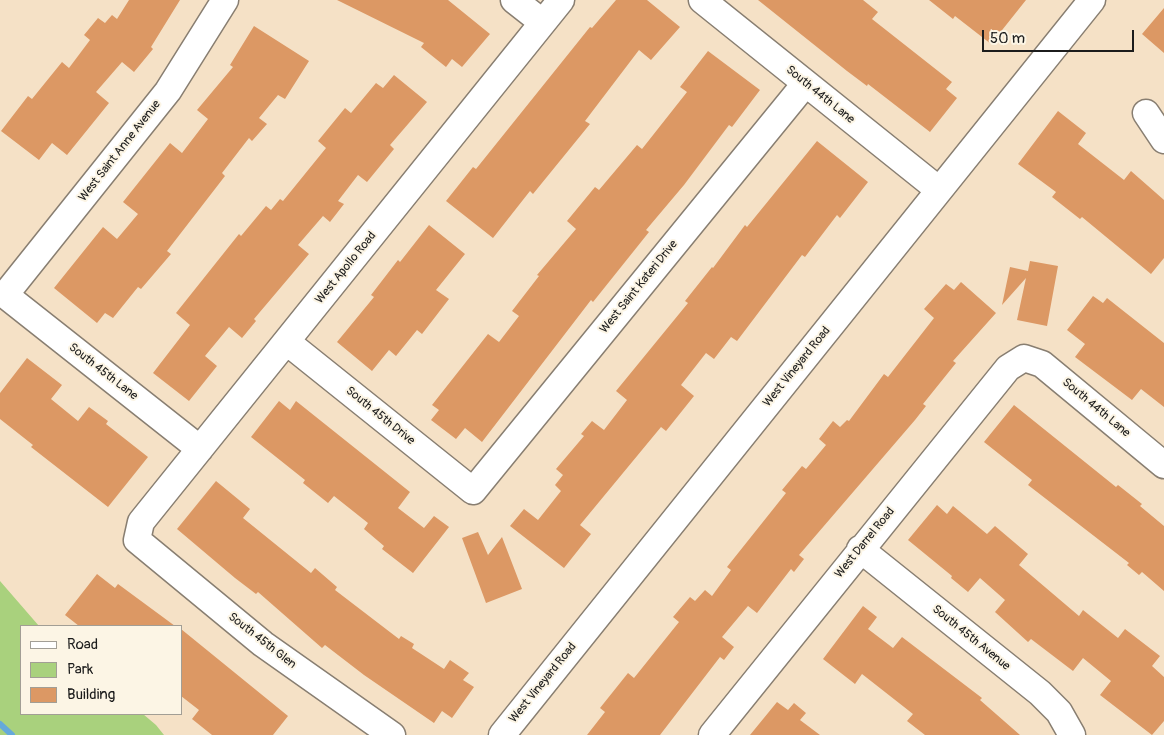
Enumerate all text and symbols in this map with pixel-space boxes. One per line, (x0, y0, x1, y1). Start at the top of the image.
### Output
scale bar (984, 20, 1136, 52)
text: 50 m (990, 29, 1025, 48)
street label: South 44th Lane (783, 63, 857, 127)
street label: West Saint Anne Avenue (76, 98, 164, 204)
street label: West Apollo Road (313, 229, 379, 307)
street label: West Saint Kateri Drive (597, 238, 681, 336)
street label: West Vineyard Road (760, 324, 834, 410)
street label: South 45th Lane (66, 341, 140, 403)
street label: South 44th Lane (1059, 375, 1133, 441)
street label: South 45th Drive (343, 384, 417, 448)
street label: West Darrel Road (832, 505, 898, 581)
street label: South 45th Avenue (929, 602, 1013, 674)
street label: South 45th Glen (225, 610, 299, 672)
legend (20, 625, 182, 715)
text: Road (67, 635, 98, 654)
street label: West Vineyard Road (506, 640, 580, 726)
text: Park (67, 660, 93, 679)
text: Building (67, 685, 115, 704)

